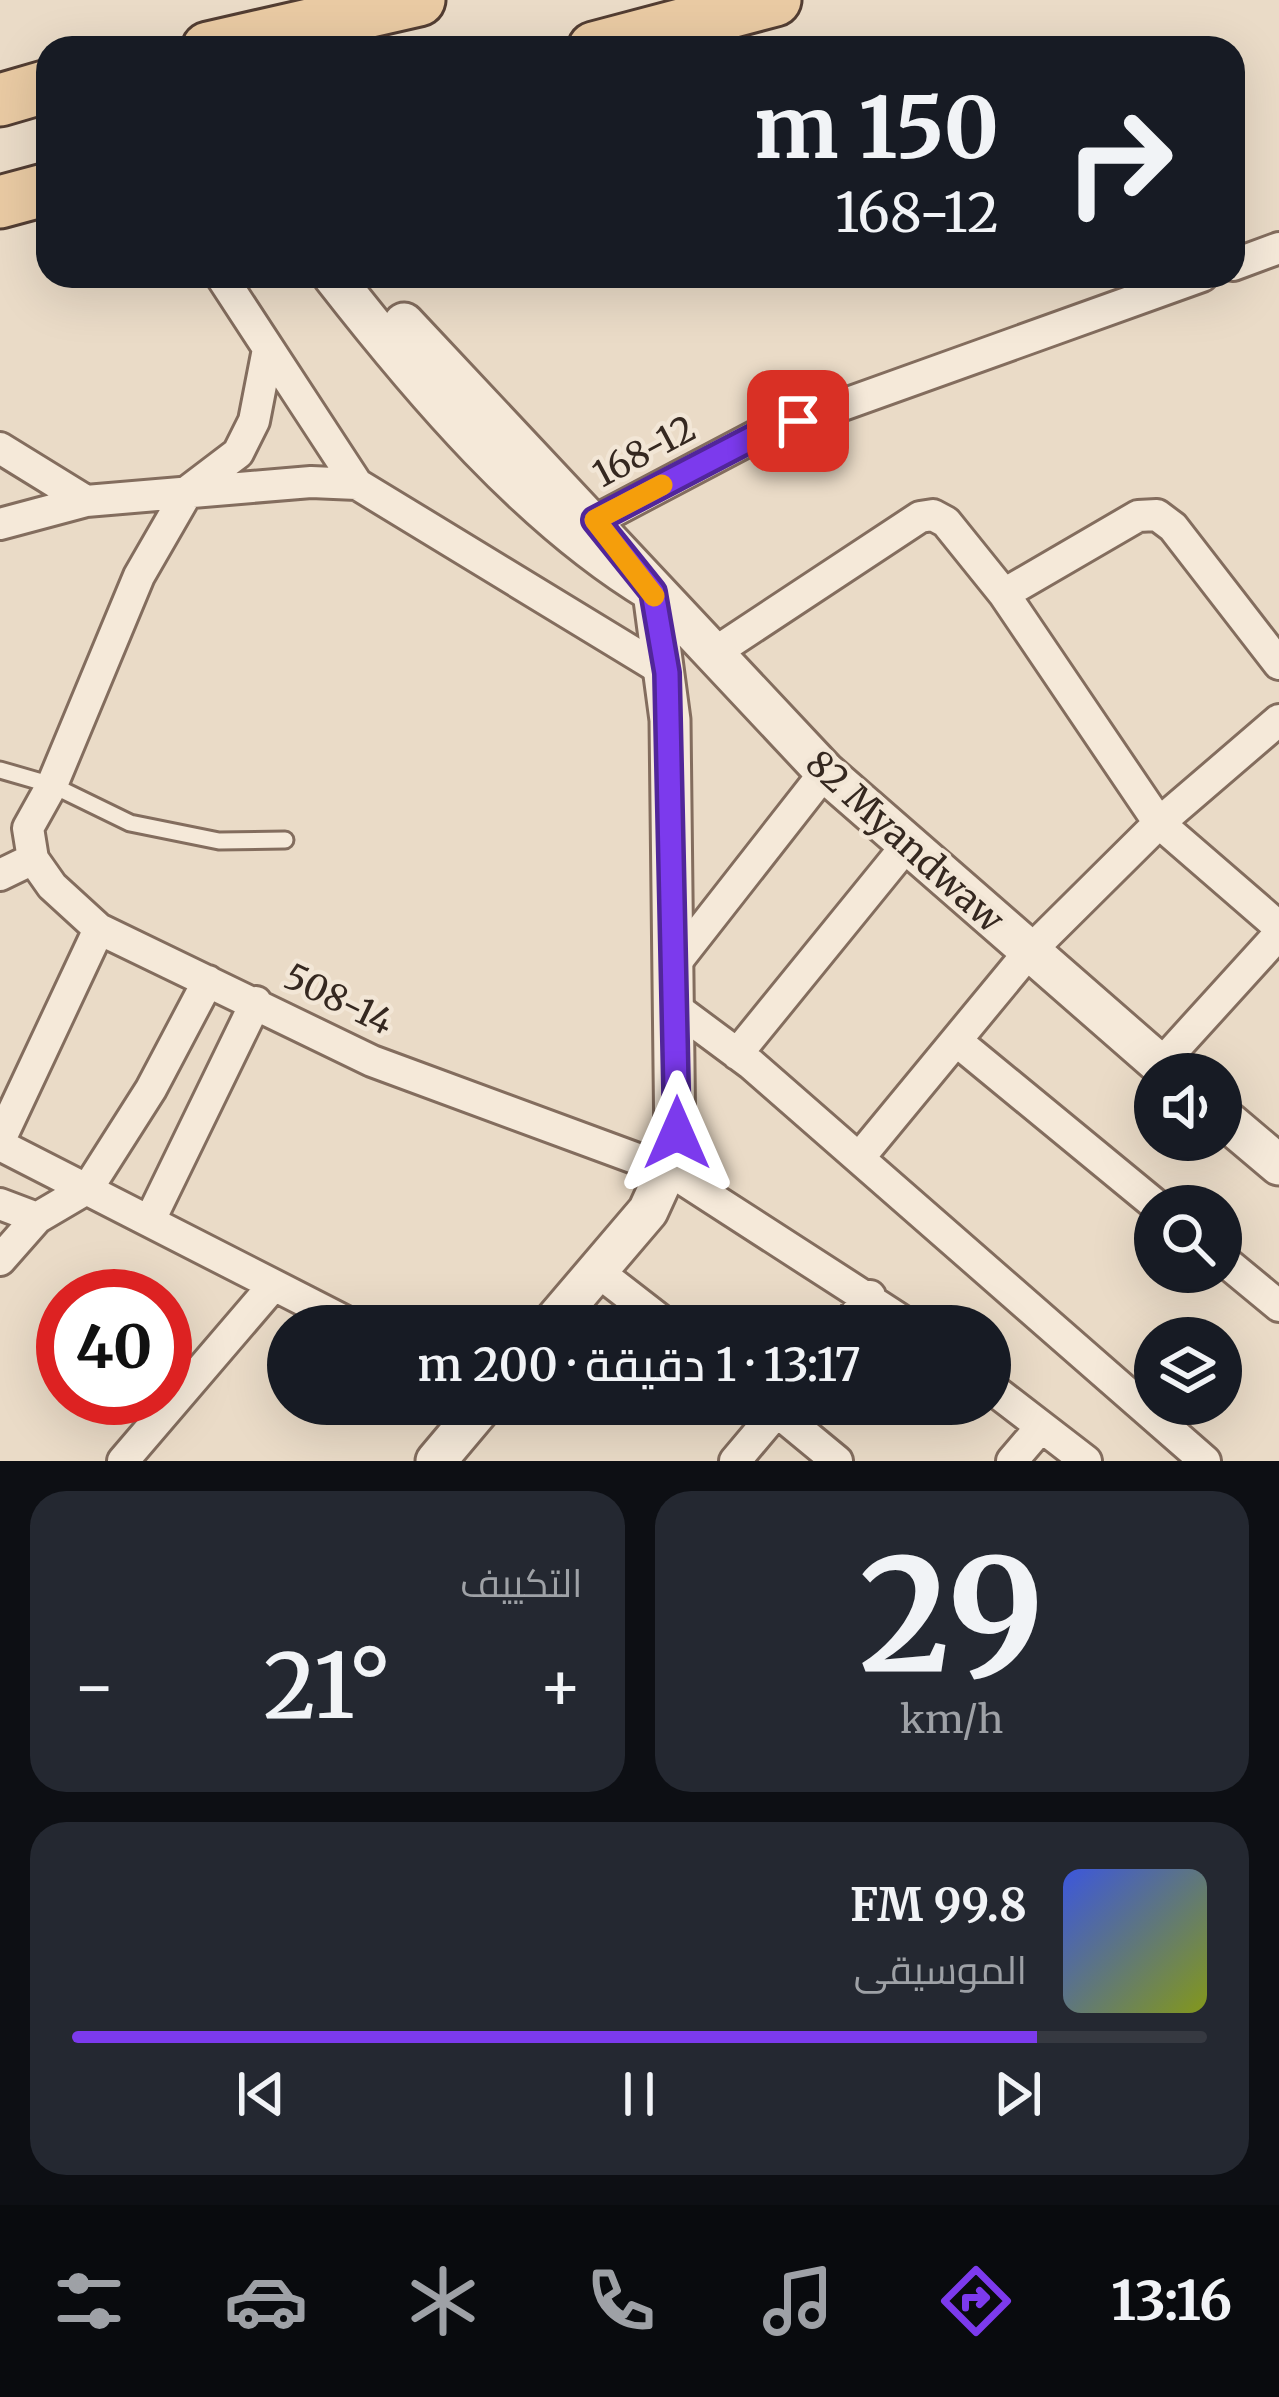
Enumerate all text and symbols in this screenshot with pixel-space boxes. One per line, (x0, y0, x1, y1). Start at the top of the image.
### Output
text: 150 m (754, 75, 999, 181)
icon: right (1041, 84, 1197, 240)
text: 168-12 (835, 179, 999, 247)
pin (747, 370, 849, 472)
icon: arrive (765, 388, 831, 454)
street label: 168-12 (585, 406, 703, 497)
street label: 82 Myandwaw (797, 741, 1013, 942)
street label: 508-14 (277, 954, 401, 1045)
map controls (1134, 1053, 1242, 1425)
button: sound (1134, 1053, 1242, 1161)
position arrow (614, 1070, 740, 1196)
button: search (1134, 1185, 1242, 1293)
speed limit sign: 40 (36, 1269, 192, 1425)
button: layers (1134, 1317, 1242, 1425)
text: 13:17 · 1 دقيقة · 200 m (417, 1337, 861, 1393)
text: 29 (859, 1518, 1044, 1715)
text: التكييف (460, 1559, 583, 1608)
text: 21° (263, 1629, 391, 1743)
text: − (72, 1645, 116, 1728)
text: + (538, 1645, 583, 1728)
text: km/h (900, 1695, 1003, 1744)
text: 99.8 FM (850, 1877, 1027, 1933)
text: الموسيقى (854, 1946, 1027, 1995)
icon: previous (228, 2061, 294, 2127)
icon: pause (606, 2061, 672, 2127)
icon: next (985, 2061, 1051, 2127)
icon: filters (47, 2259, 131, 2343)
icon: car (224, 2259, 308, 2343)
icon: climate (401, 2259, 485, 2343)
icon: phone (579, 2259, 663, 2343)
icon: music (756, 2259, 840, 2343)
icon: directions (934, 2259, 1018, 2343)
text: 13:16 (1111, 2267, 1232, 2335)

